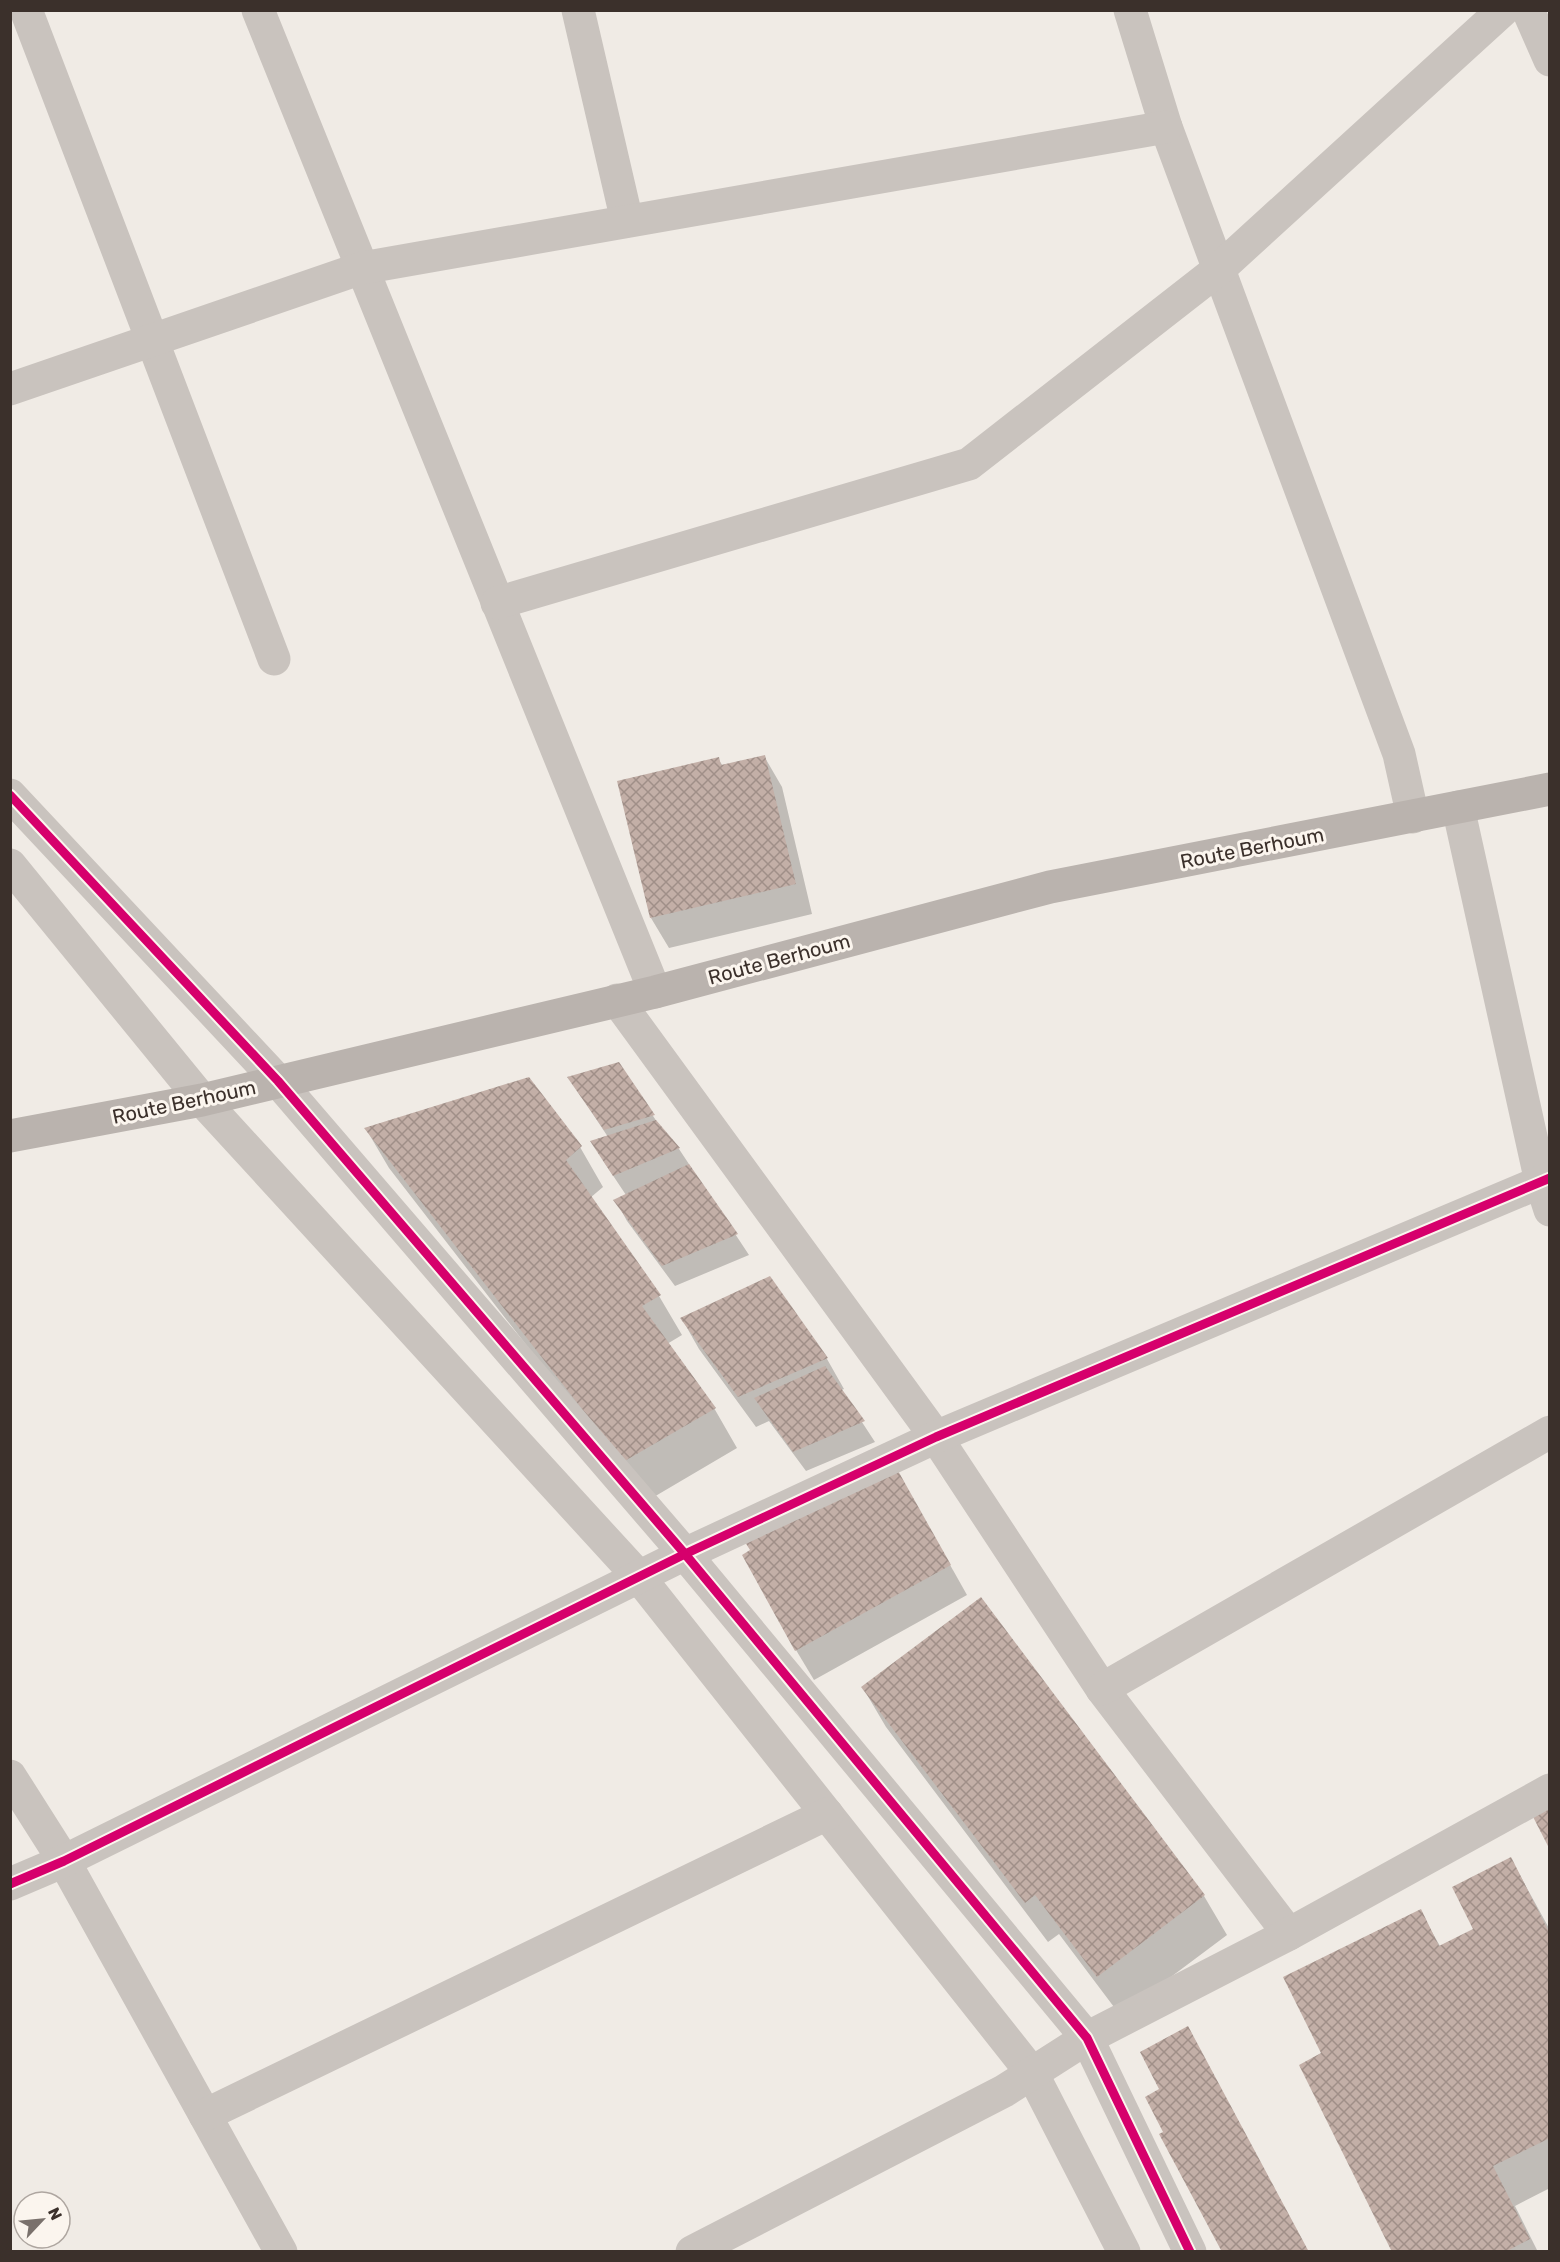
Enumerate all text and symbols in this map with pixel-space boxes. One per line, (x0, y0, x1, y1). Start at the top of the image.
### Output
street label: Route Berhoum (1178, 822, 1326, 874)
street label: Route Berhoum (705, 929, 853, 989)
street label: Route Berhoum (110, 1075, 258, 1129)
north arrow (12, 2190, 72, 2250)
text: N (44, 2204, 66, 2223)

